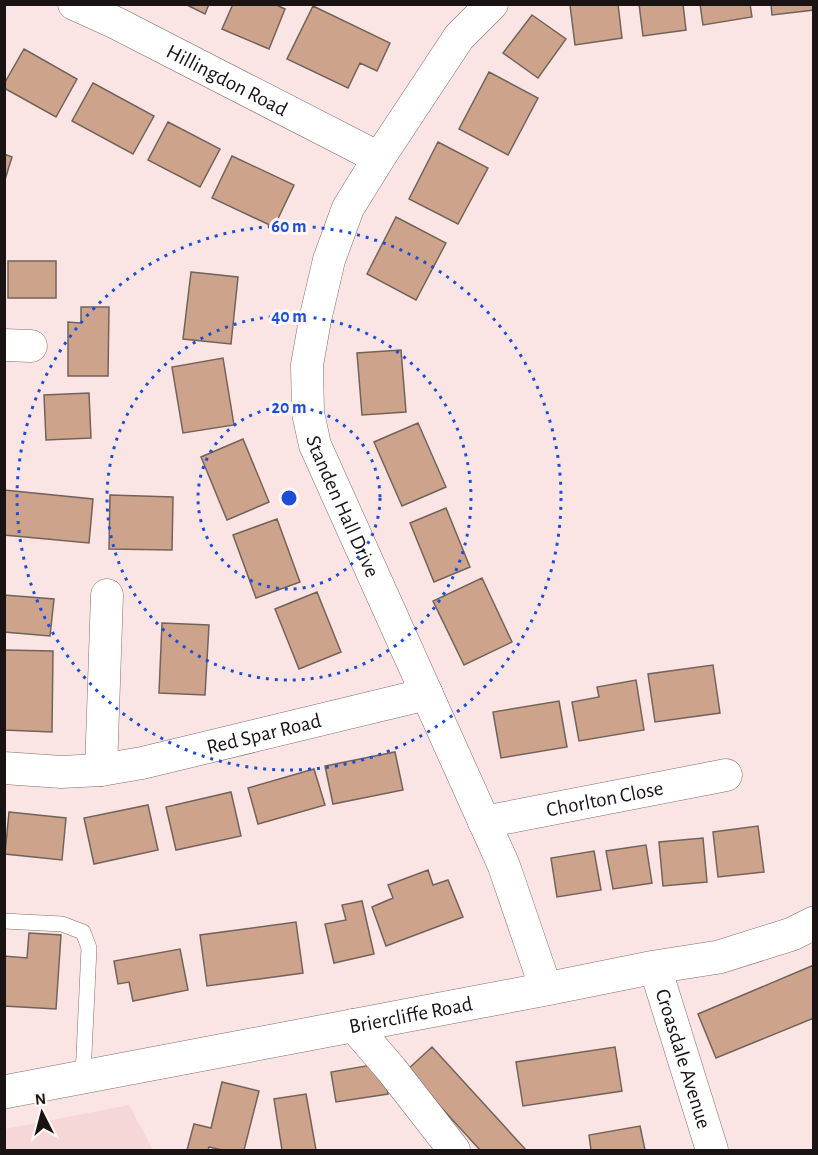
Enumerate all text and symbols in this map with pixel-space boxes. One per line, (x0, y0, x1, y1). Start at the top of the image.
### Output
street label: Hillingdon Road (163, 40, 291, 120)
text: 60 m (271, 218, 307, 236)
text: 40 m (271, 308, 307, 326)
text: 20 m (271, 399, 307, 417)
street label: Standen Hall Drive (303, 433, 383, 580)
centre of rings (279, 488, 299, 508)
street label: Red Spar Road (204, 710, 323, 758)
street label: Chorlton Close (544, 777, 665, 820)
street label: Croasdale Avenue (652, 986, 715, 1131)
street label: Briercliffe Road (347, 993, 474, 1037)
north arrow (12, 1083, 72, 1143)
text: N (34, 1091, 47, 1108)

